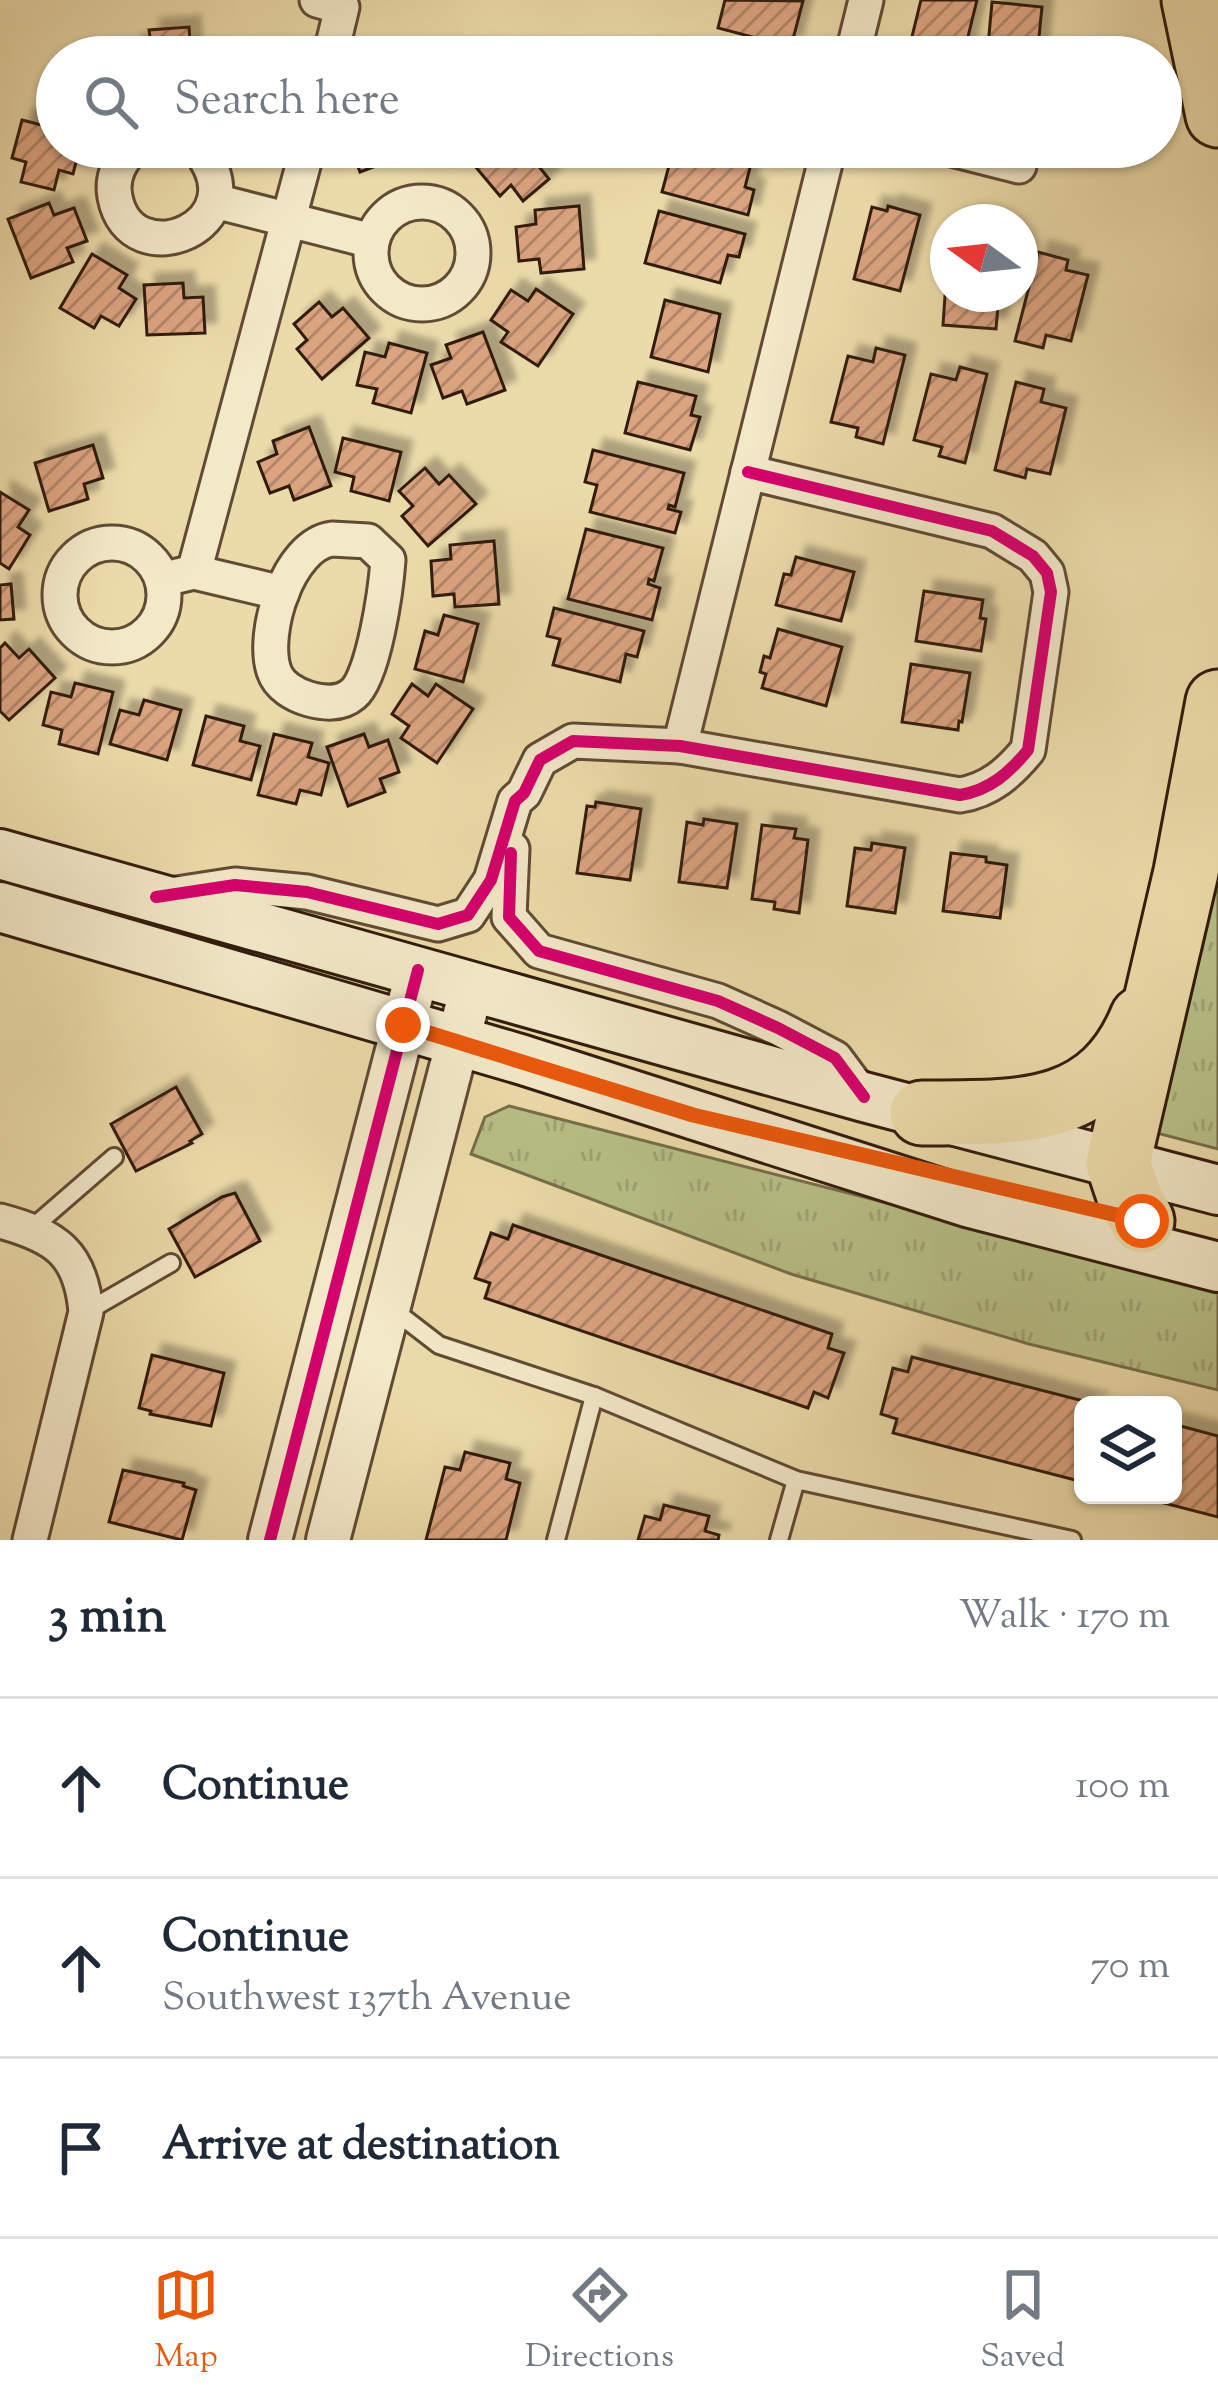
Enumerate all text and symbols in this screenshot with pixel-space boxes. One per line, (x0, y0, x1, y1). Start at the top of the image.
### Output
search box (36, 36, 1182, 168)
icon: search (78, 69, 144, 135)
text: Search here (174, 70, 400, 135)
north arrow (930, 204, 1038, 312)
route end (376, 998, 430, 1052)
route start (1115, 1194, 1169, 1248)
map controls (1074, 1396, 1182, 1504)
button: layers (1074, 1396, 1182, 1504)
text: 3 min (48, 1582, 166, 1655)
text: Walk · 170 m (959, 1590, 1170, 1646)
icon: ahead (48, 1755, 114, 1821)
text: Continue (162, 1755, 349, 1820)
text: 100 m (1075, 1760, 1170, 1816)
text: Continue (162, 1907, 349, 1972)
icon: ahead (48, 1935, 114, 2001)
text: 70 m (1090, 1940, 1170, 1996)
text: Southwest 137th Avenue (162, 1972, 571, 2028)
icon: arrive (48, 2115, 114, 2181)
text: Arrive at destination (162, 2115, 560, 2180)
tab: Map (153, 2262, 219, 2382)
tab: Directions (525, 2262, 674, 2382)
tab: Saved (980, 2262, 1065, 2382)

